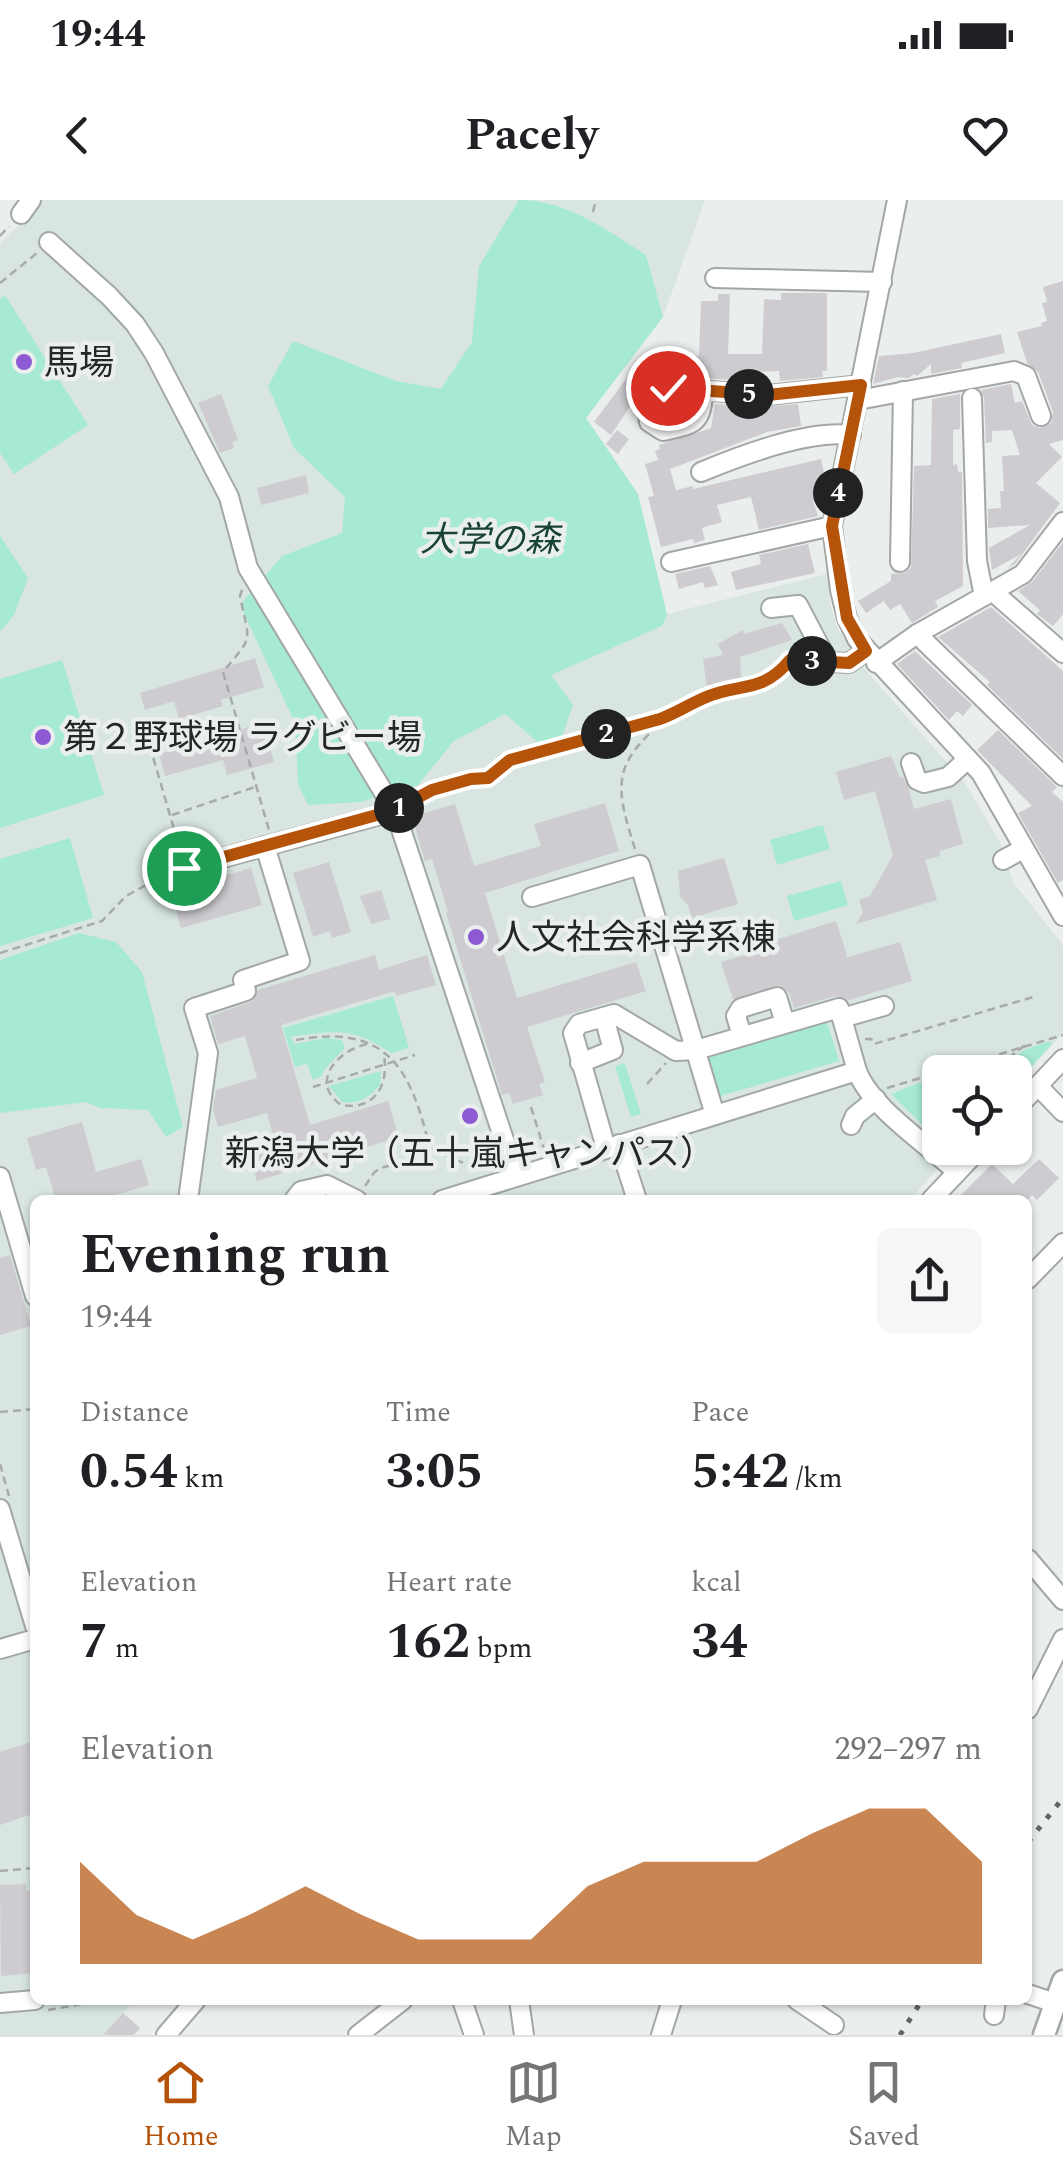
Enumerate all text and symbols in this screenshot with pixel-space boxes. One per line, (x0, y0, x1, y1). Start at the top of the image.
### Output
text: 19:44 (50, 6, 145, 64)
text: Pacely (465, 101, 598, 170)
icon: back (50, 108, 105, 163)
icon: heart (958, 108, 1013, 163)
place label: 馬場 (44, 337, 114, 390)
pin (626, 346, 711, 431)
marker: 馬場 (13, 351, 35, 373)
icon: check (641, 361, 696, 416)
pin: 5 (724, 369, 774, 419)
text: 5 (741, 372, 757, 415)
pin: 4 (813, 468, 863, 518)
text: 4 (830, 471, 846, 514)
park label: 大学の森 (420, 514, 563, 567)
pin: 3 (787, 636, 837, 686)
text: 3 (804, 639, 820, 682)
pin: 2 (581, 709, 631, 759)
place label: 第２野球場 ラグビー場 (63, 712, 422, 765)
text: 2 (598, 712, 614, 755)
marker: 第２野球場 ラグビー場 (32, 726, 54, 748)
pin: 1 (374, 783, 424, 833)
text: 1 (391, 786, 407, 829)
pin (142, 826, 227, 911)
icon: arrive (157, 841, 212, 896)
place label: 人文社会科学系棟 (496, 912, 776, 965)
marker: 人文社会科学系棟 (465, 926, 487, 948)
map controls (922, 1055, 1032, 1165)
button: locate (922, 1055, 1032, 1165)
marker: 新潟大学（五十嵐キャンパス） (459, 1105, 481, 1127)
place label: 新潟大学（五十嵐キャンパス） (225, 1128, 715, 1181)
text: Evening run (80, 1214, 390, 1297)
button: share (877, 1228, 982, 1333)
text: 19:44 (80, 1293, 152, 1342)
text: Distance (80, 1391, 189, 1434)
text: Time (386, 1391, 451, 1434)
text: Pace (691, 1391, 749, 1434)
text: 0.54 (80, 1434, 178, 1510)
text: 3:05 (386, 1434, 483, 1510)
text: 5:42 (691, 1434, 789, 1510)
text: km (178, 1457, 224, 1500)
text: /km (789, 1457, 843, 1500)
text: Elevation (80, 1561, 197, 1604)
text: Heart rate (386, 1561, 512, 1604)
text: kcal (691, 1561, 742, 1604)
text: 7 (80, 1604, 108, 1680)
text: 162 (386, 1604, 470, 1680)
text: 34 (691, 1604, 747, 1680)
text: m (108, 1627, 139, 1670)
text: bpm (470, 1627, 532, 1670)
text: Elevation (80, 1725, 214, 1774)
text: 292–297 m (834, 1725, 982, 1774)
tab: Home (143, 2055, 219, 2158)
tab: Map (505, 2055, 562, 2158)
tab: Saved (848, 2055, 920, 2158)

